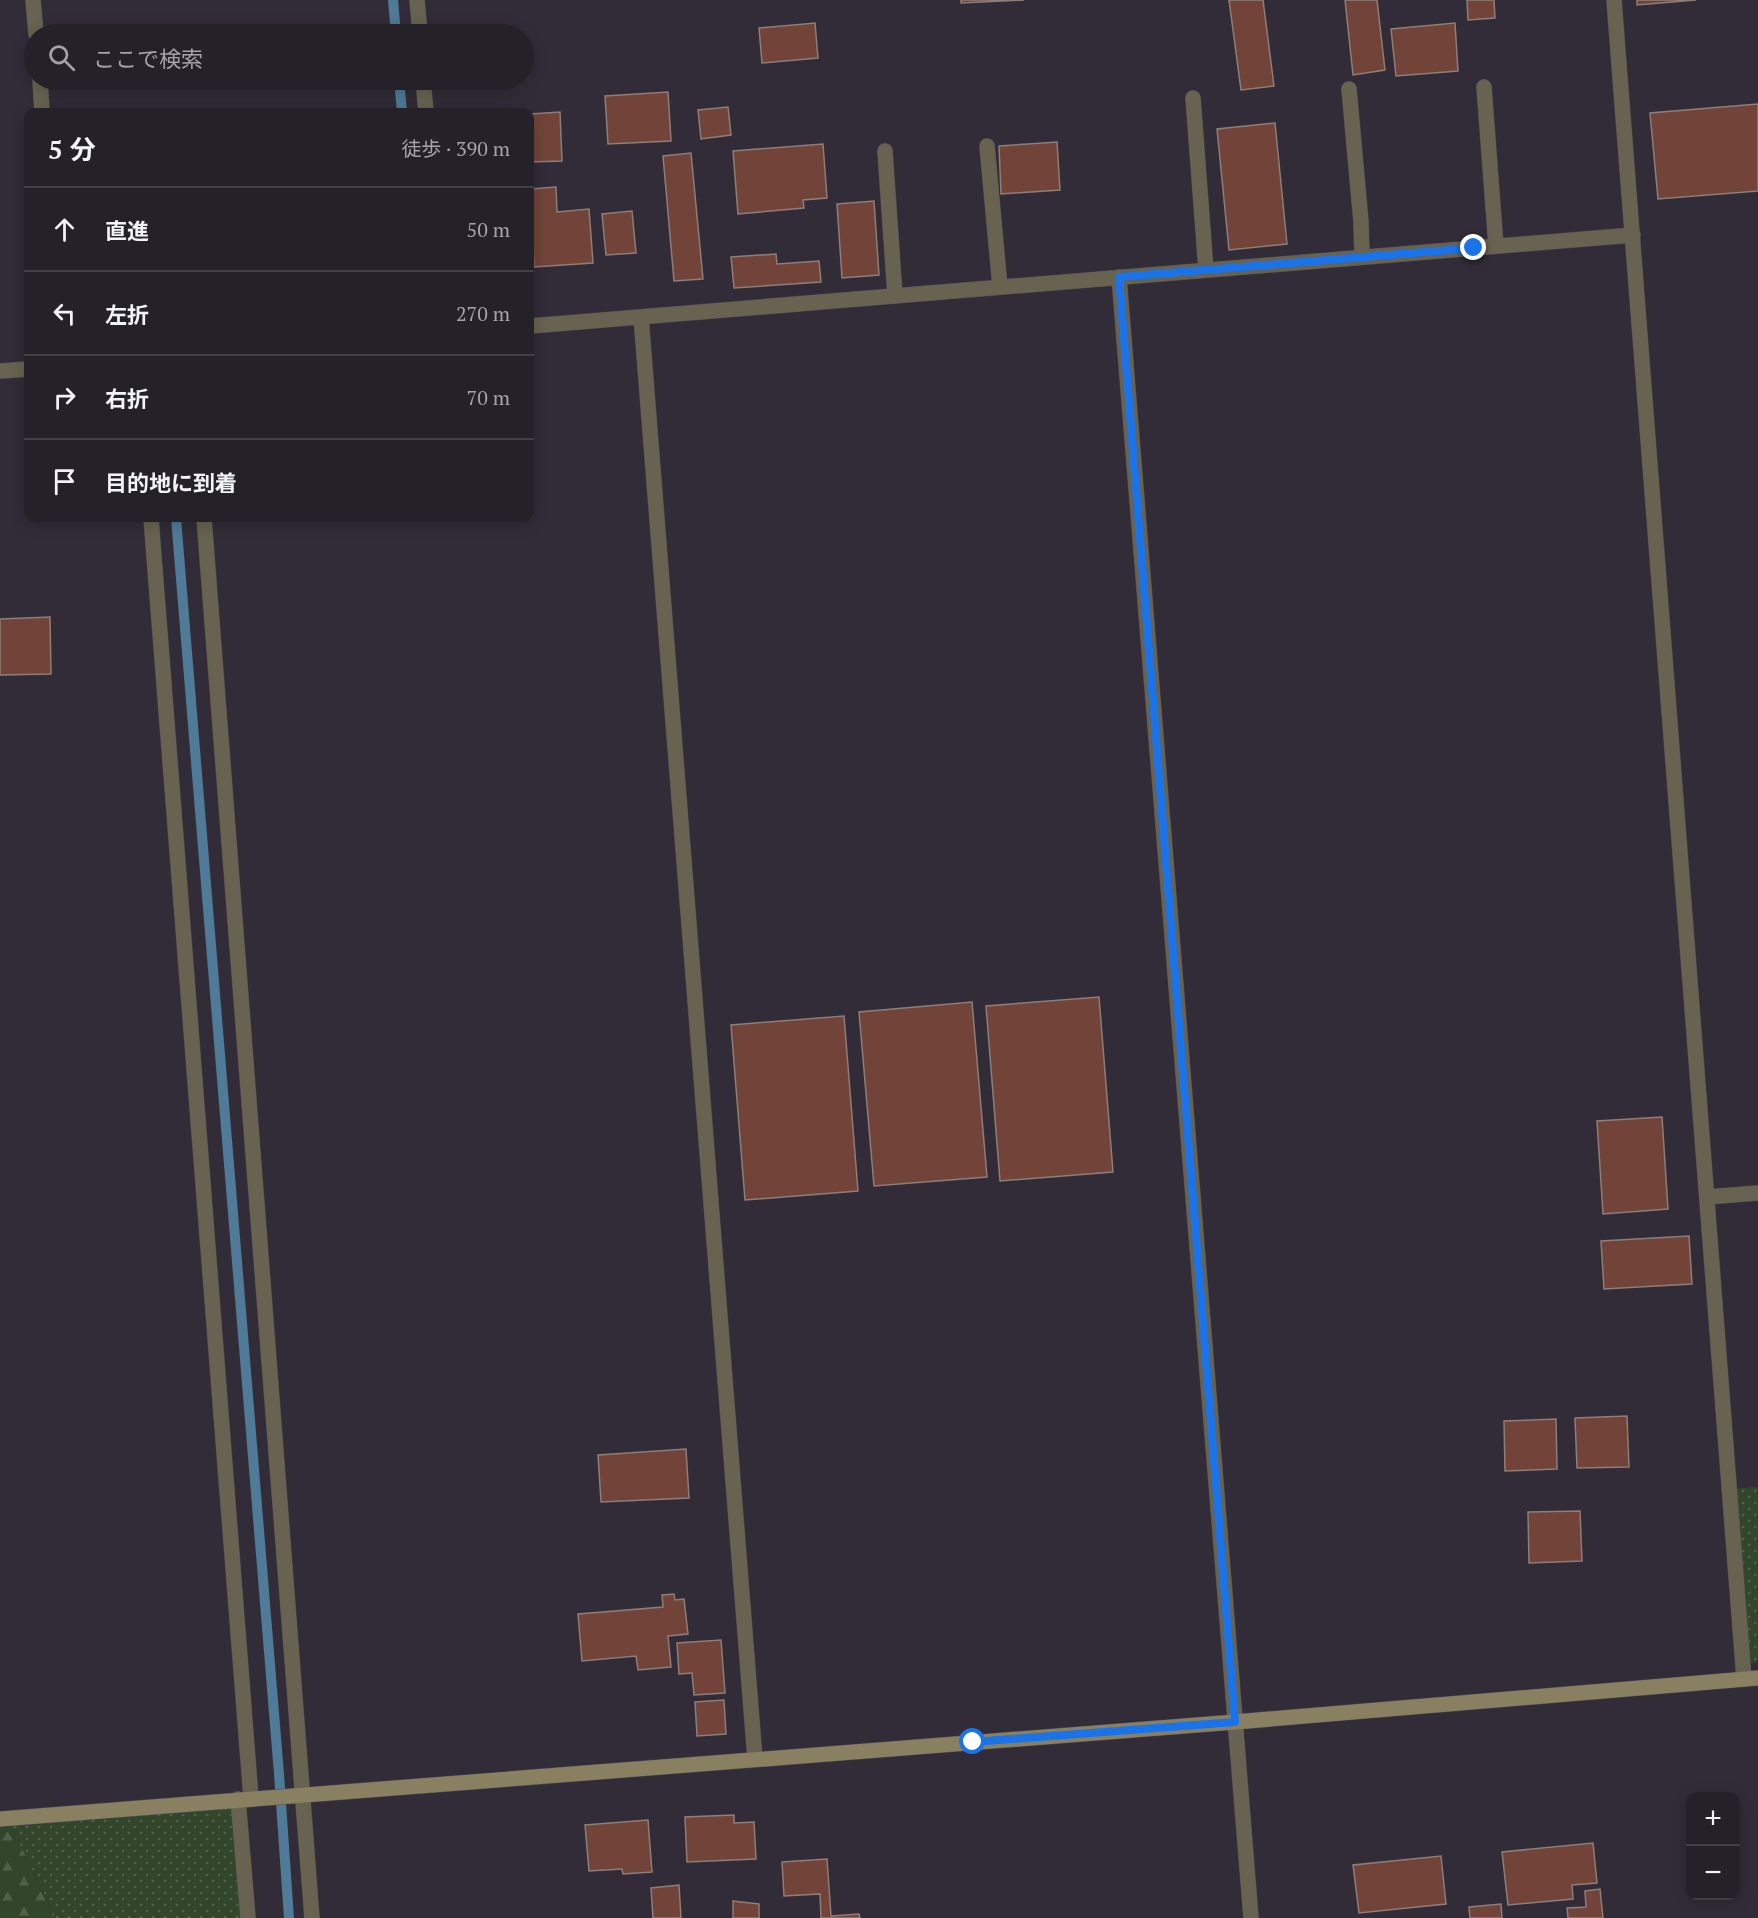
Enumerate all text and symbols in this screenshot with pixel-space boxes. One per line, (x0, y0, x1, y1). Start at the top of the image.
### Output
search box (24, 24, 534, 90)
icon: search (45, 41, 78, 74)
text: ここで検索 (93, 44, 203, 73)
text: 5 分 (48, 132, 96, 166)
text: 徒歩 · 390 m (401, 135, 510, 162)
icon: ahead (48, 213, 81, 246)
text: 直進 (105, 216, 149, 245)
text: 50 m (467, 216, 510, 243)
route end (1460, 234, 1486, 260)
icon: left (48, 297, 81, 330)
text: 左折 (105, 300, 149, 329)
text: 270 m (456, 300, 510, 327)
icon: right (48, 381, 81, 414)
text: 右折 (105, 384, 149, 413)
text: 70 m (467, 384, 510, 411)
icon: arrive (48, 465, 81, 498)
text: 目的地に到着 (105, 468, 237, 497)
route start (959, 1728, 985, 1754)
map controls (1686, 1792, 1740, 1900)
button: + (1686, 1792, 1740, 1846)
button: − (1686, 1846, 1740, 1900)

